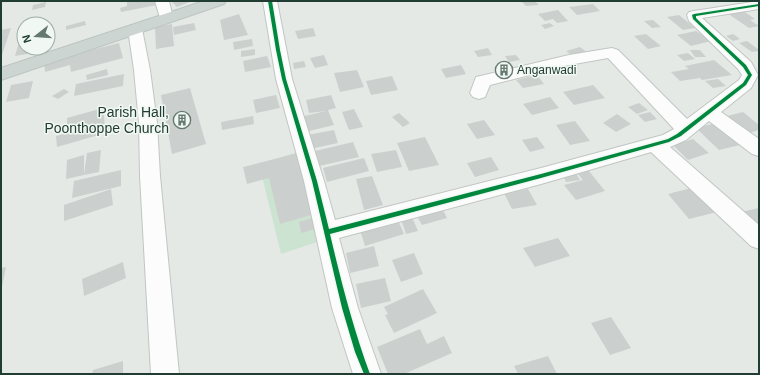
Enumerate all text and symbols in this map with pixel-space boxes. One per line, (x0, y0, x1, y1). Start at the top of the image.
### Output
north arrow (16, 16, 56, 56)
text: N (20, 33, 33, 44)
building icon: Anganwadi (494, 60, 514, 80)
place label: Anganwadi (517, 63, 576, 77)
place label: Parish Hall, Poonthoppe Church (44, 104, 169, 136)
building icon: Parish Hall, Poonthoppe Church (172, 110, 192, 130)

